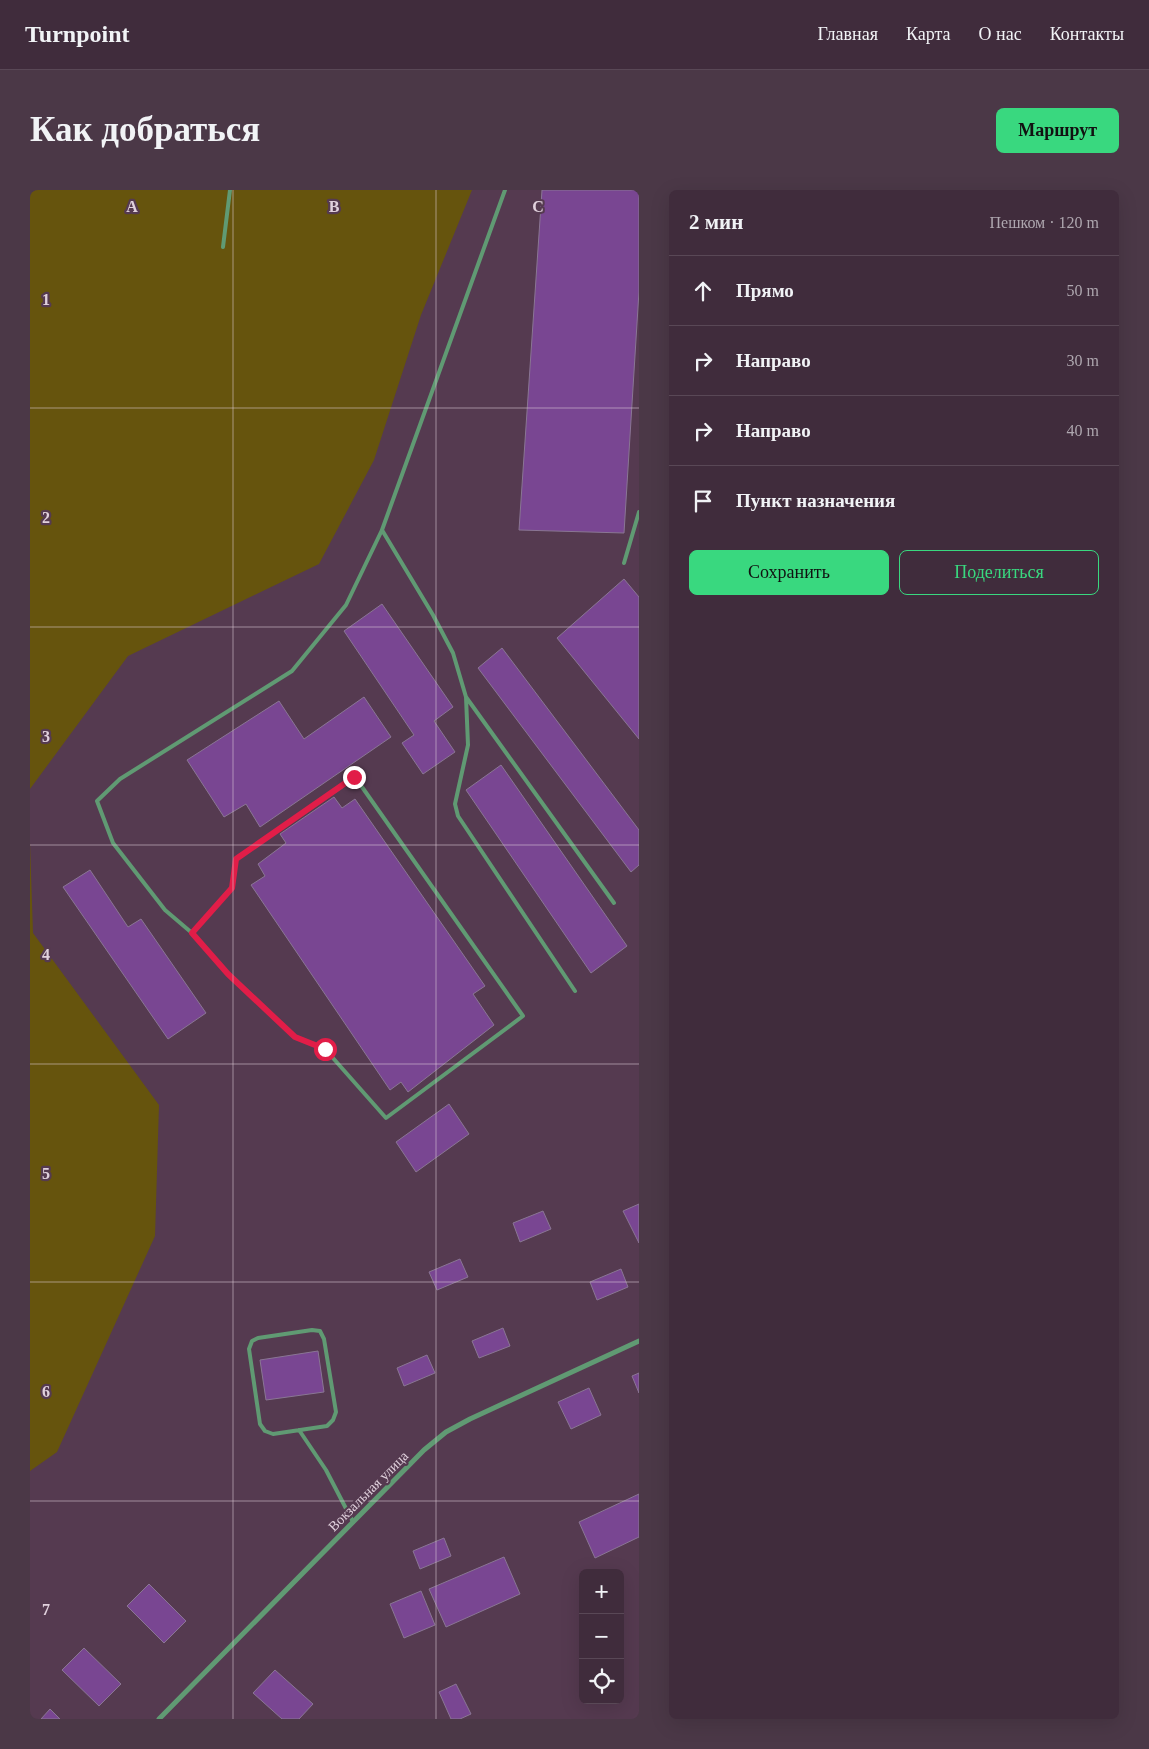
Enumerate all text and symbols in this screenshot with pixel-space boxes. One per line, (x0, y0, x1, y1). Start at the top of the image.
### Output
text: Turnpoint (25, 21, 130, 47)
text: Главная (818, 24, 878, 44)
text: Карта (906, 24, 951, 44)
text: О нас (979, 24, 1022, 44)
text: Контакты (1050, 24, 1124, 44)
button: Маршрут (996, 108, 1119, 153)
text: Как добраться (30, 110, 260, 149)
text: A (126, 198, 138, 215)
text: B (329, 198, 340, 215)
text: C (532, 198, 544, 215)
text: 2 мин (689, 210, 743, 234)
text: Пешком · 120 m (989, 214, 1099, 231)
icon: ahead (689, 277, 717, 305)
text: Прямо (736, 280, 794, 301)
text: 50 m (1067, 282, 1099, 299)
text: 1 (42, 291, 50, 308)
icon: right (689, 347, 717, 375)
text: Направо (736, 350, 811, 371)
text: 30 m (1067, 352, 1099, 369)
icon: right (689, 417, 717, 445)
text: Направо (736, 420, 811, 441)
text: 40 m (1067, 422, 1099, 439)
icon: arrive (689, 487, 717, 515)
text: Пункт назначения (736, 490, 895, 511)
text: 2 (42, 509, 50, 526)
button: Сохранить (689, 550, 889, 595)
button: Поделиться (899, 550, 1099, 595)
text: 3 (42, 728, 50, 745)
route end (343, 766, 366, 789)
text: 4 (42, 946, 50, 963)
route start (314, 1038, 337, 1061)
text: 5 (42, 1165, 50, 1182)
text: 6 (42, 1383, 50, 1400)
street label: Вокзальная улица (325, 1448, 412, 1534)
map controls (579, 1569, 624, 1704)
button: + (579, 1569, 624, 1614)
text: 7 (42, 1601, 50, 1618)
button: − (579, 1614, 624, 1659)
button: locate (579, 1659, 624, 1704)

